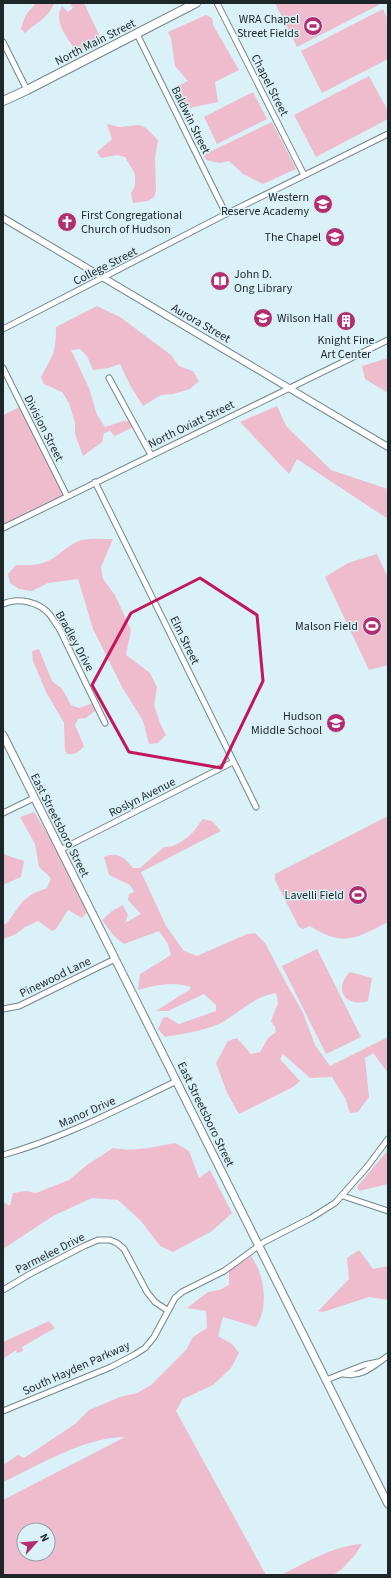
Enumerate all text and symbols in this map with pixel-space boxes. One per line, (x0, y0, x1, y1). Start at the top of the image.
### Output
place label: WRA Chapel Street Fields (237, 11, 299, 42)
street label: North Main Street (52, 15, 138, 70)
sports icon: WRA Chapel Street Fields (302, 15, 324, 37)
street label: Chapel Street (247, 51, 292, 119)
street label: Baldwin Street (167, 83, 214, 157)
place label: Western Reserve Academy (221, 189, 309, 220)
school or university icon: Western Reserve Academy (312, 193, 334, 215)
place label: First Congregational Church of Hudson (81, 207, 182, 238)
church icon: First Congregational Church of Hudson (56, 211, 78, 233)
school or university icon: The Chapel (324, 226, 346, 248)
place label: The Chapel (265, 229, 321, 246)
street label: College Street (70, 243, 140, 290)
place label: John D. Ong Library (234, 266, 293, 297)
library icon: John D. Ong Library (209, 270, 231, 292)
street label: Aurora Street (168, 300, 234, 347)
school or university icon: Wilson Hall (252, 307, 274, 329)
place label: Wilson Hall (277, 310, 333, 327)
building icon: Knight Fine Art Center (335, 310, 357, 332)
place label: Knight Fine Art Center (318, 332, 374, 363)
street label: Division Street (20, 392, 68, 464)
street label: North Oviatt Street (145, 396, 237, 453)
street label: Bradley Drive (51, 608, 98, 675)
street label: Elm Street (166, 613, 204, 667)
sports icon: Malson Field (361, 615, 383, 637)
place label: Malson Field (295, 618, 358, 635)
place label: Hudson Middle School (251, 708, 322, 739)
school or university icon: Hudson Middle School (325, 712, 347, 734)
street label: East Streetsboro Street (26, 770, 93, 880)
street label: Roslyn Avenue (106, 773, 179, 822)
sports icon: Lavelli Field (347, 884, 369, 906)
place label: Lavelli Field (285, 887, 344, 904)
street label: Pinewood Lane (17, 953, 94, 1002)
street label: East Streetsboro Street (173, 1059, 238, 1170)
street label: Manor Drive (56, 1092, 118, 1133)
street label: Parmelee Drive (13, 1229, 88, 1278)
street label: South Hayden Parkway (20, 1337, 133, 1400)
north arrow (16, 1522, 56, 1562)
text: N (36, 1531, 53, 1544)

